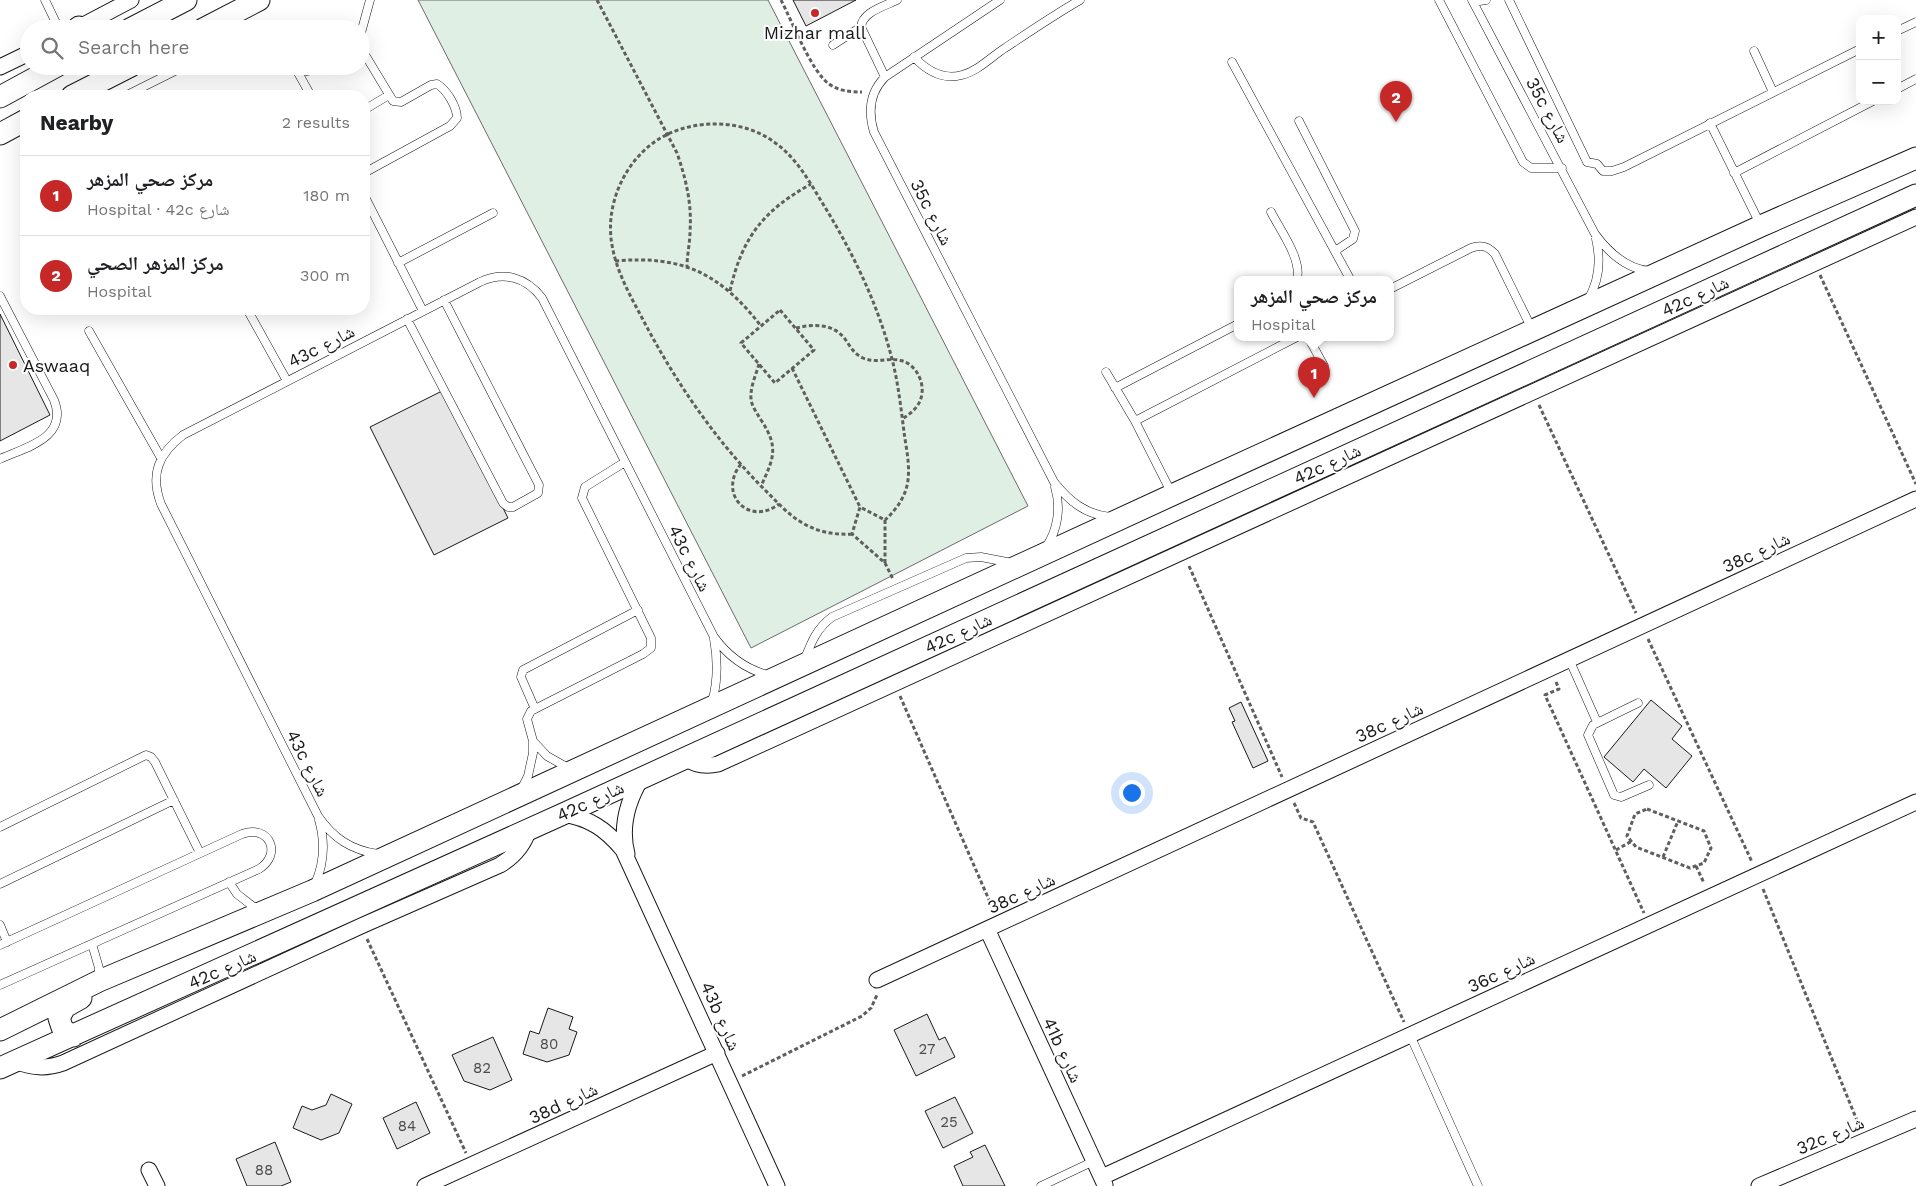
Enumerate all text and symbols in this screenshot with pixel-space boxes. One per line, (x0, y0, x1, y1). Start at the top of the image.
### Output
marker: Mizhar mall (809, 7, 821, 19)
map controls (1856, 15, 1901, 105)
button: + (1856, 15, 1901, 60)
search box (20, 20, 370, 75)
place label: Mizhar mall (764, 22, 867, 43)
icon: search (38, 34, 66, 62)
text: Search here (78, 36, 189, 59)
button: − (1856, 60, 1901, 105)
street label: 35c شارع (1521, 74, 1574, 147)
pin: 2 (1380, 81, 1412, 122)
text: Nearby (40, 110, 113, 135)
text: 2 results (282, 113, 350, 132)
text: مركز صحي المزهر (87, 168, 213, 191)
street label: 35c شارع (906, 175, 958, 249)
text: 1 (53, 186, 59, 205)
text: 180 m (303, 186, 350, 205)
text: Hospital · 42c شارع (87, 200, 230, 219)
text: مركز المزهر الصحي (87, 252, 224, 275)
text: 2 (51, 266, 61, 285)
text: 300 m (300, 266, 350, 285)
street label: 42c شارع (1658, 271, 1732, 322)
popup (1234, 276, 1394, 341)
text: Hospital (87, 282, 152, 301)
text: مركز صحي المزهر (1251, 285, 1377, 308)
text: Hospital (1251, 315, 1316, 334)
street label: 43c شارع (284, 320, 358, 373)
place label: Aswaaq (23, 355, 90, 376)
pin: 1 (1298, 357, 1330, 398)
marker: Aswaaq (7, 359, 19, 371)
street label: 42c شارع (1290, 439, 1364, 490)
street label: 43c شارع (663, 521, 716, 595)
street label: 38c شارع (1719, 527, 1794, 578)
street label: 42c شارع (921, 608, 995, 659)
street label: 38c شارع (1352, 697, 1427, 748)
street label: 43c شارع (281, 726, 334, 800)
street label: 42c شارع (553, 776, 627, 827)
your location (1119, 780, 1145, 806)
street label: 38c شارع (984, 868, 1059, 919)
street label: 42c شارع (185, 945, 260, 994)
street label: 36c شارع (1464, 947, 1538, 998)
street label: 43b شارع (696, 978, 745, 1054)
street label: 41b شارع (1038, 1014, 1087, 1086)
house number: 80 (540, 1035, 558, 1053)
house number: 27 (919, 1040, 935, 1058)
house number: 82 (473, 1059, 491, 1077)
street label: 38d شارع (525, 1078, 601, 1129)
street label: 32c شارع (1793, 1111, 1867, 1160)
house number: 25 (940, 1113, 958, 1131)
house number: 84 (398, 1117, 416, 1135)
house number: 88 (255, 1161, 273, 1179)

